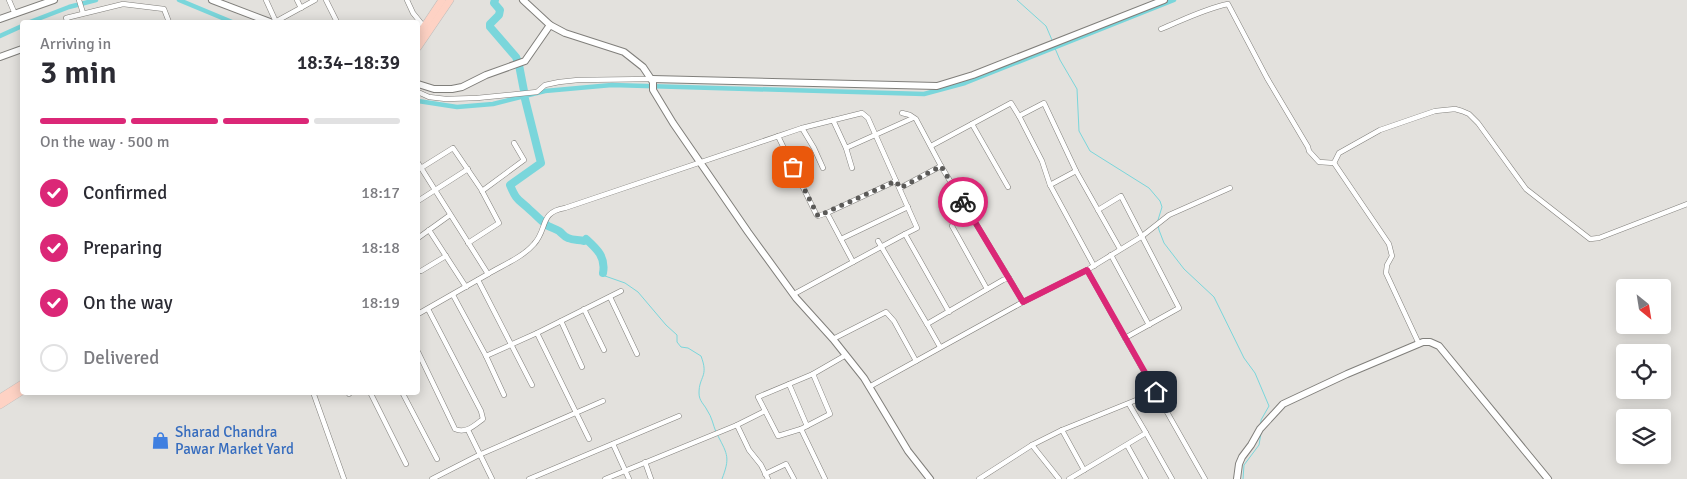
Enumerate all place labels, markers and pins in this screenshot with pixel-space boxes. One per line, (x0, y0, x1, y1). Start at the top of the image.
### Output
pin (772, 146, 814, 188)
pin (1135, 371, 1177, 413)
place label: Sharad Chandra Pawar Market Yard (175, 423, 294, 458)
shop icon: Sharad Chandra Pawar Market Yard (151, 431, 171, 451)

